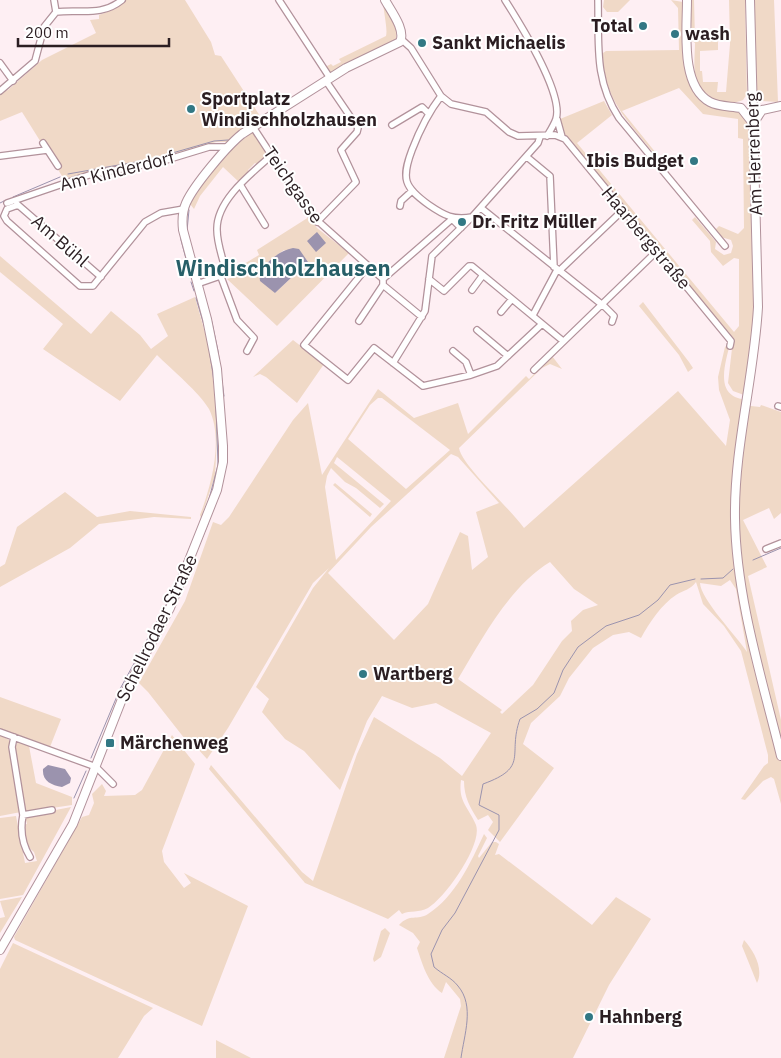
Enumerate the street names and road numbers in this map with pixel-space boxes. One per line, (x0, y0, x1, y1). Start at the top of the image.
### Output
street label: Am Herrenberg (740, 91, 767, 216)
street label: Teichgasse (258, 142, 328, 228)
street label: Am Kinderdorf (57, 145, 177, 196)
street label: Haarbergstraße (597, 182, 696, 294)
street label: Am Bühl (27, 209, 94, 272)
street label: Schellrodaer Straße (111, 550, 202, 705)

